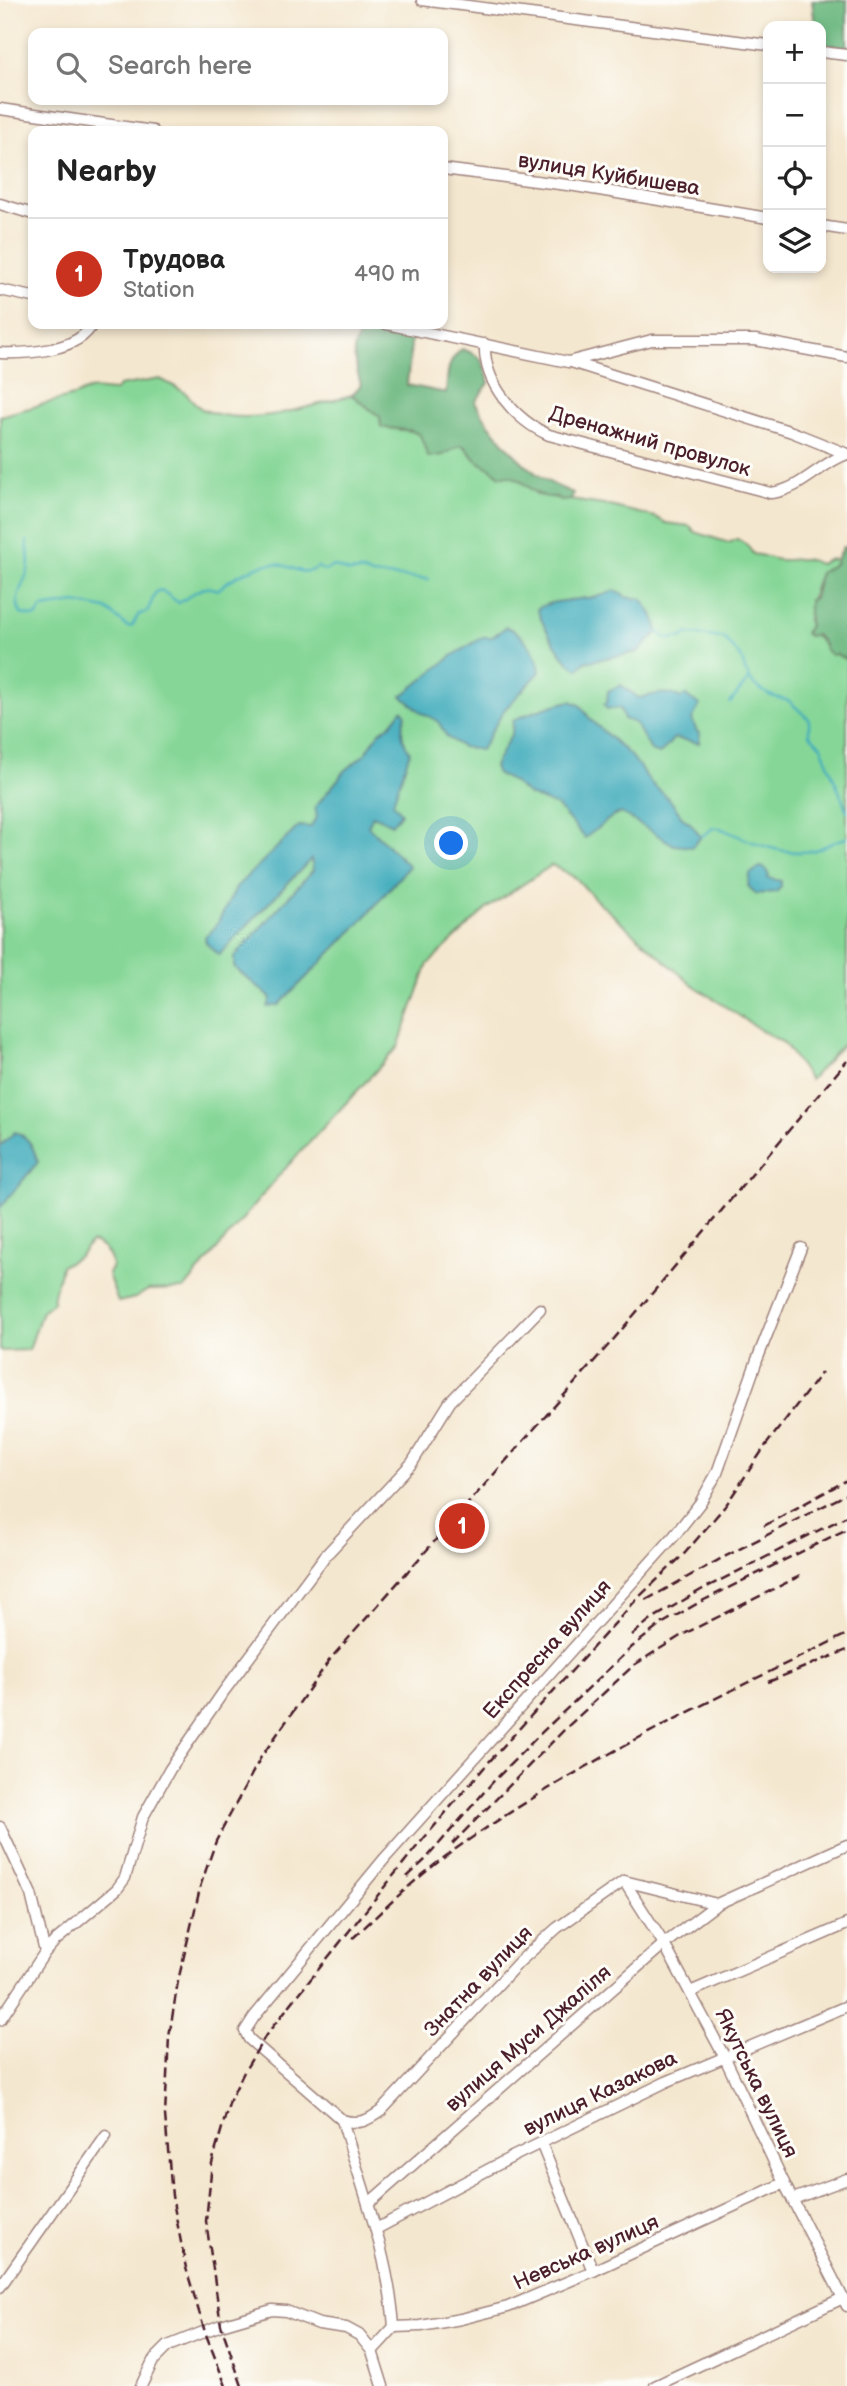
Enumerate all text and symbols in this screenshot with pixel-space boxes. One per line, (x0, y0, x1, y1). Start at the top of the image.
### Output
map controls (763, 21, 826, 273)
button: + (763, 21, 826, 84)
search box (28, 28, 448, 105)
icon: search (52, 48, 90, 86)
text: Search here (108, 51, 252, 82)
button: − (763, 84, 826, 147)
button: locate (763, 147, 826, 210)
street label: вулиця Куйбишева (516, 148, 702, 201)
text: Nearby (56, 154, 156, 190)
button: layers (763, 210, 826, 273)
text: Трудова (123, 245, 225, 276)
text: 1 (74, 260, 84, 288)
text: 490 m (354, 260, 420, 288)
text: Station (123, 276, 195, 304)
street label: Дренажний провулок (546, 401, 753, 482)
your location (434, 826, 468, 860)
pin: 1 (439, 1500, 485, 1552)
street label: Експресна вулиця (478, 1574, 617, 1724)
street label: Знатна вулиця (419, 1921, 538, 2042)
street label: вулиця Муси Джаліля (440, 1960, 616, 2117)
street label: Якутська вулиця (710, 2005, 803, 2162)
street label: вулиця Казакова (519, 2045, 682, 2141)
street label: Невська вулиця (510, 2209, 663, 2296)

